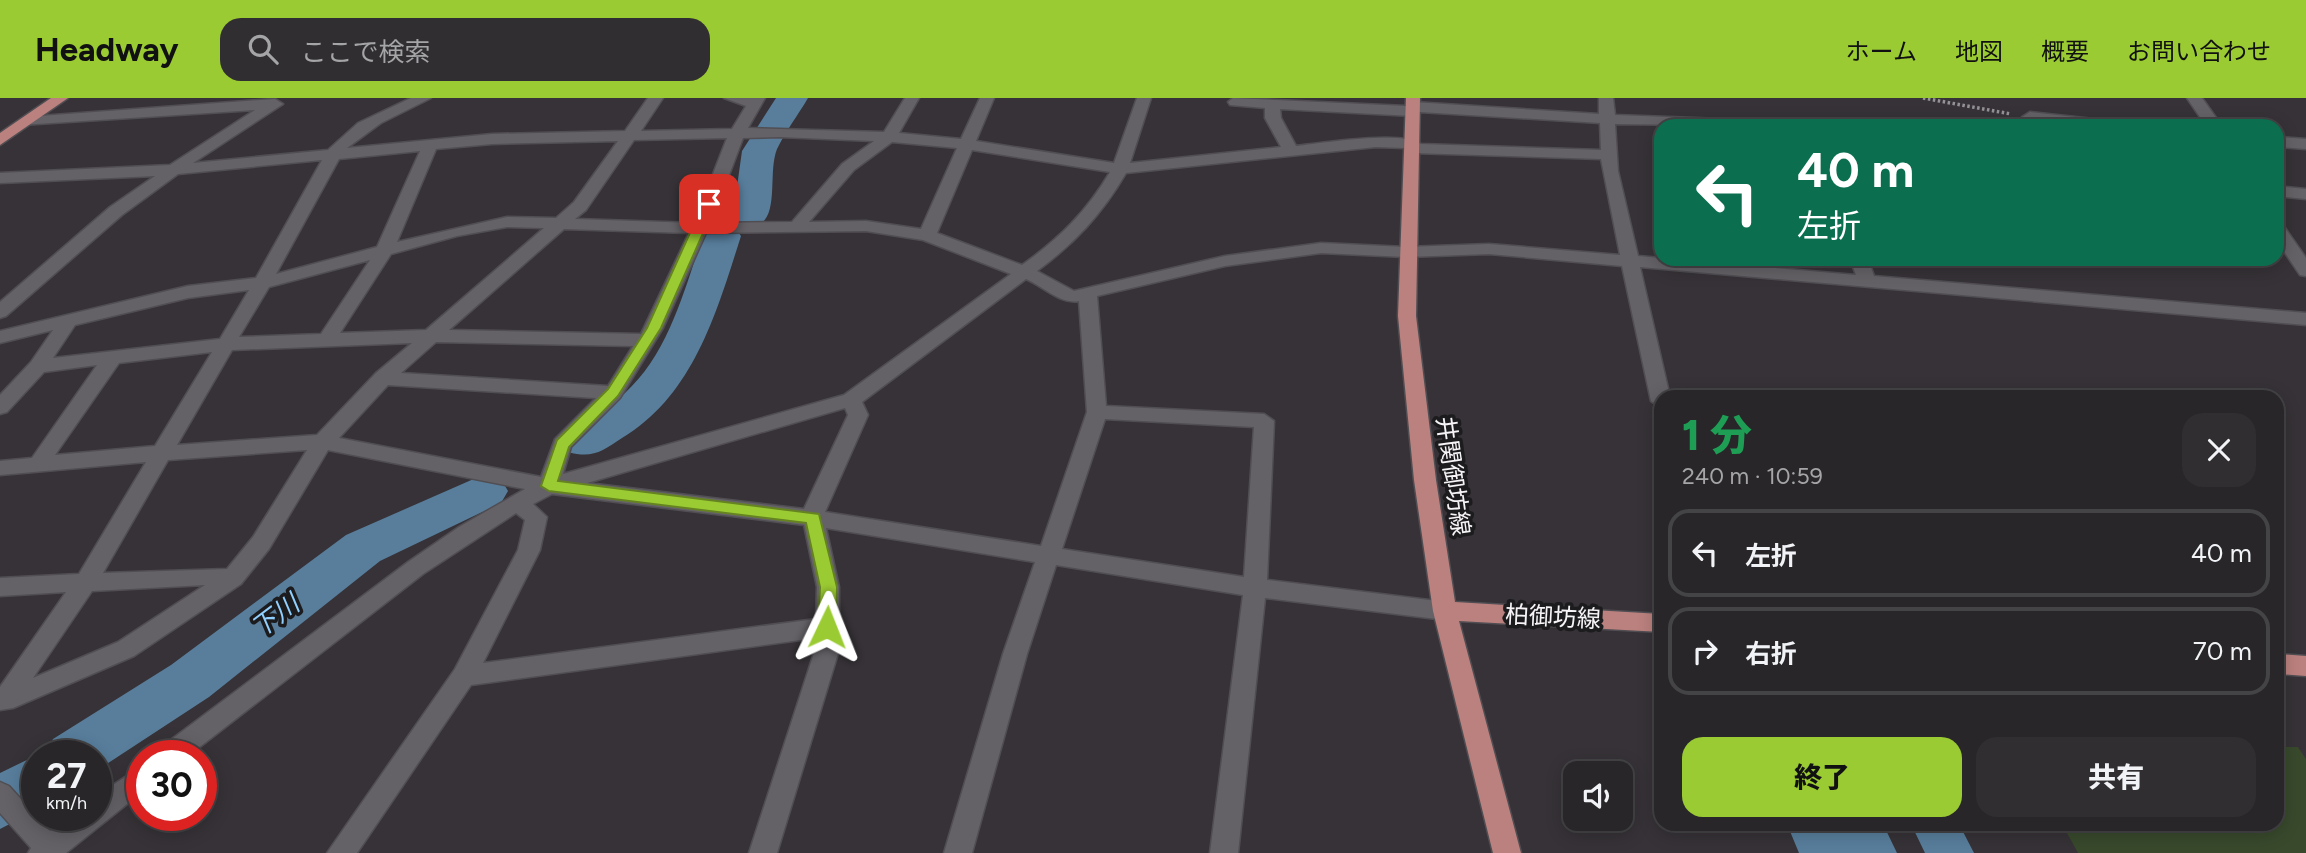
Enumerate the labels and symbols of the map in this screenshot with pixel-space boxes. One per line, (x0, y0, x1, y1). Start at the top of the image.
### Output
pin (679, 174, 739, 234)
street label: 井関御坊線 (1431, 414, 1476, 537)
water label: 下川 (245, 586, 308, 644)
position arrow (790, 590, 864, 664)
street label: 柏御坊線 (1504, 600, 1602, 633)
speed limit sign: 30 (126, 740, 217, 831)

